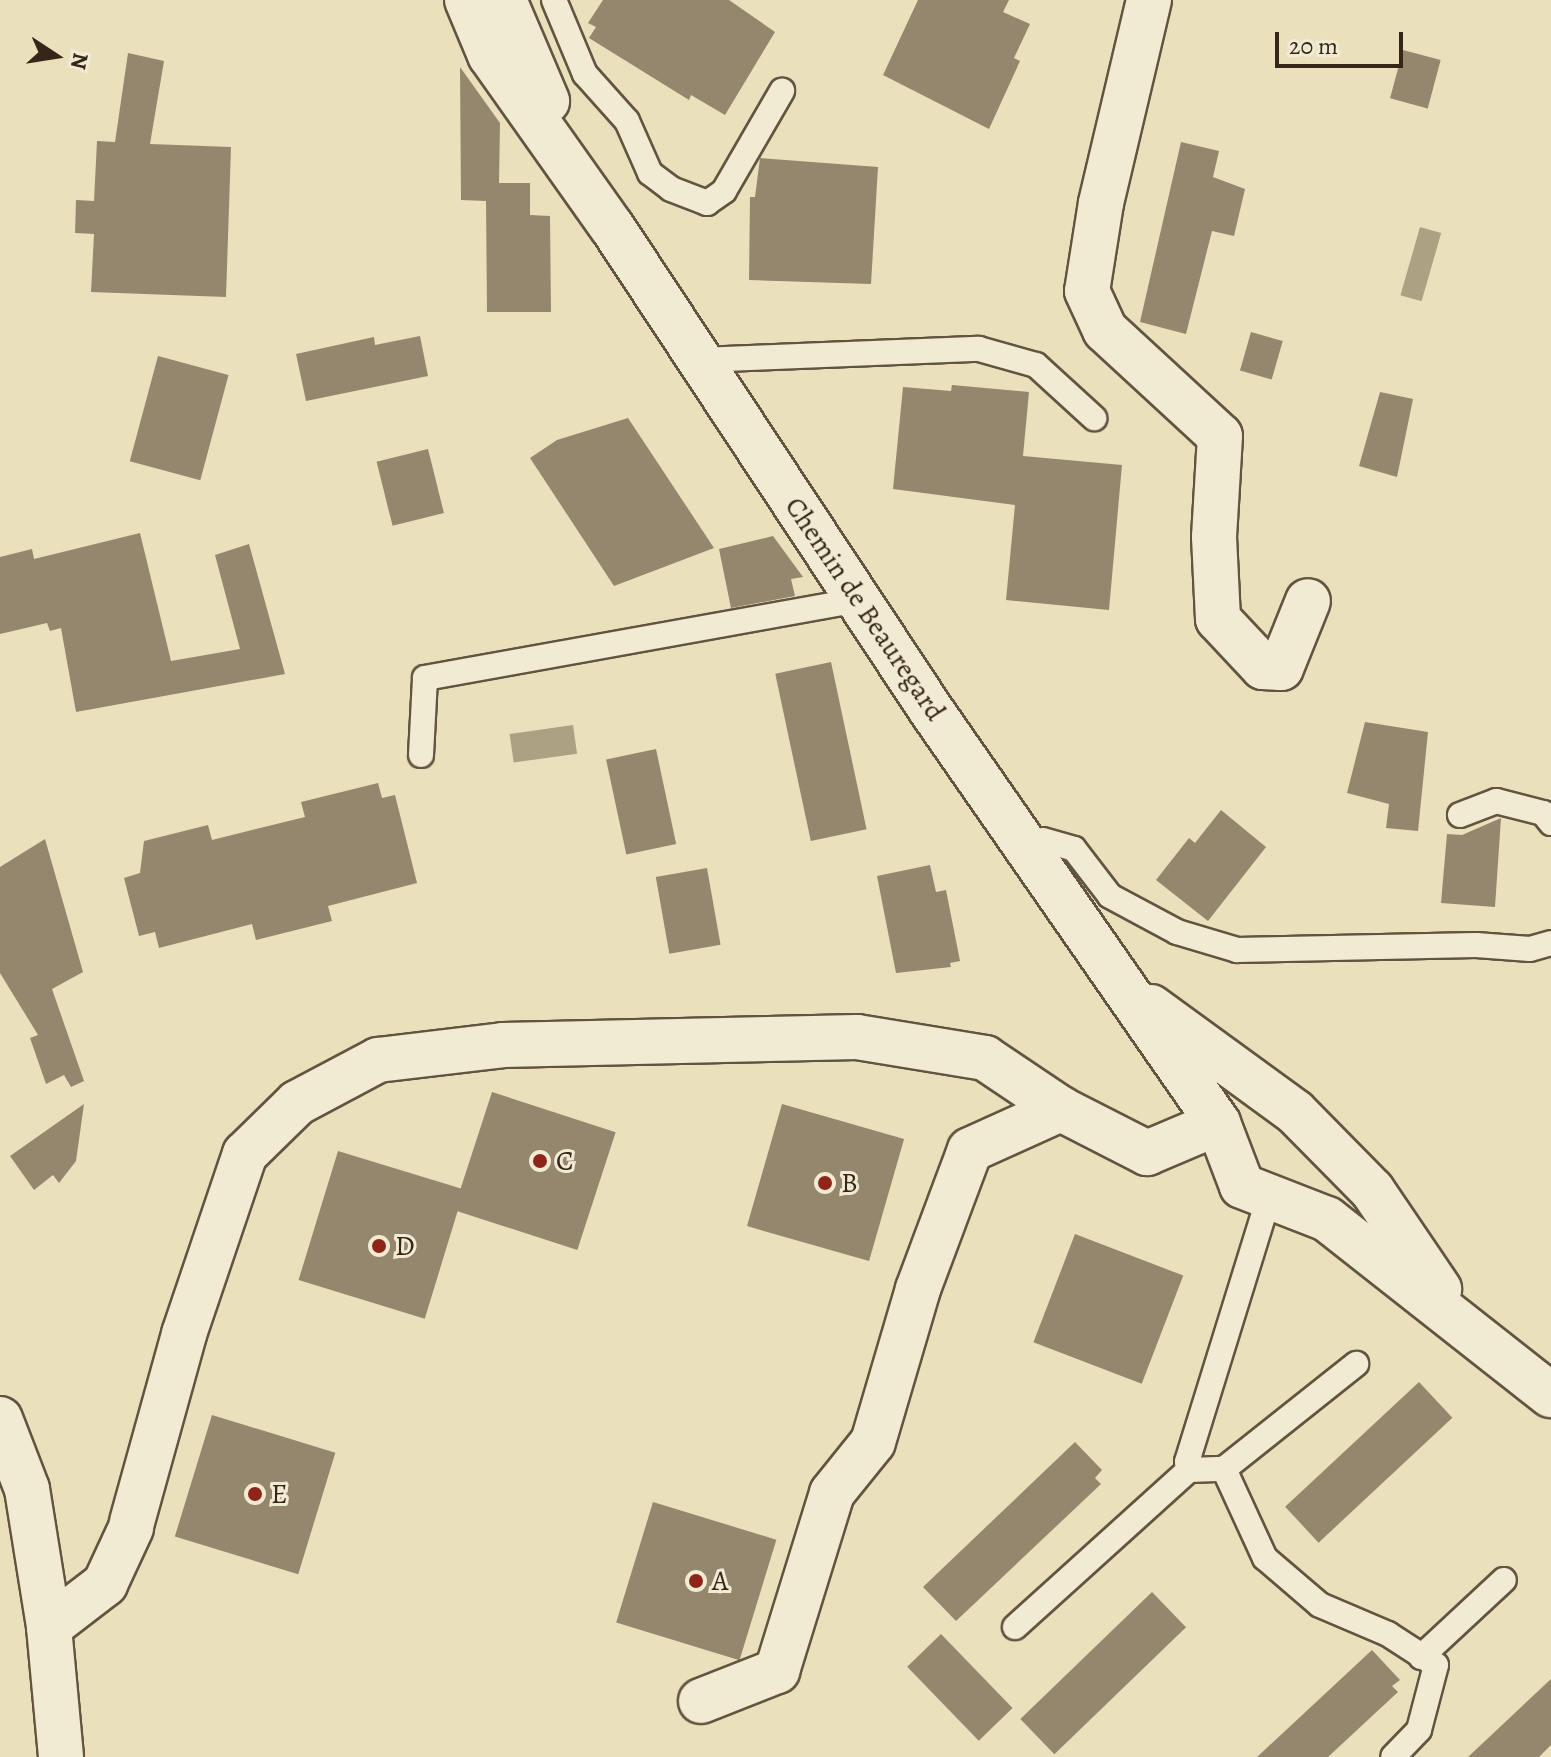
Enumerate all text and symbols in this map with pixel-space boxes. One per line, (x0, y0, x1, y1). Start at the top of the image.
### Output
north arrow (16, 16, 96, 96)
scale bar (1279, 16, 1407, 66)
text: 20 m (1289, 30, 1338, 62)
text: N (63, 50, 96, 72)
street label: Chemin de Beauregard (778, 491, 952, 727)
place label: C (556, 1144, 574, 1178)
marker: C (531, 1152, 549, 1170)
place label: B (841, 1166, 858, 1200)
marker: B (816, 1174, 834, 1192)
place label: D (395, 1229, 415, 1263)
marker: D (370, 1237, 388, 1255)
place label: E (271, 1477, 288, 1511)
marker: E (246, 1485, 264, 1503)
place label: A (712, 1564, 728, 1598)
marker: A (687, 1572, 705, 1590)

